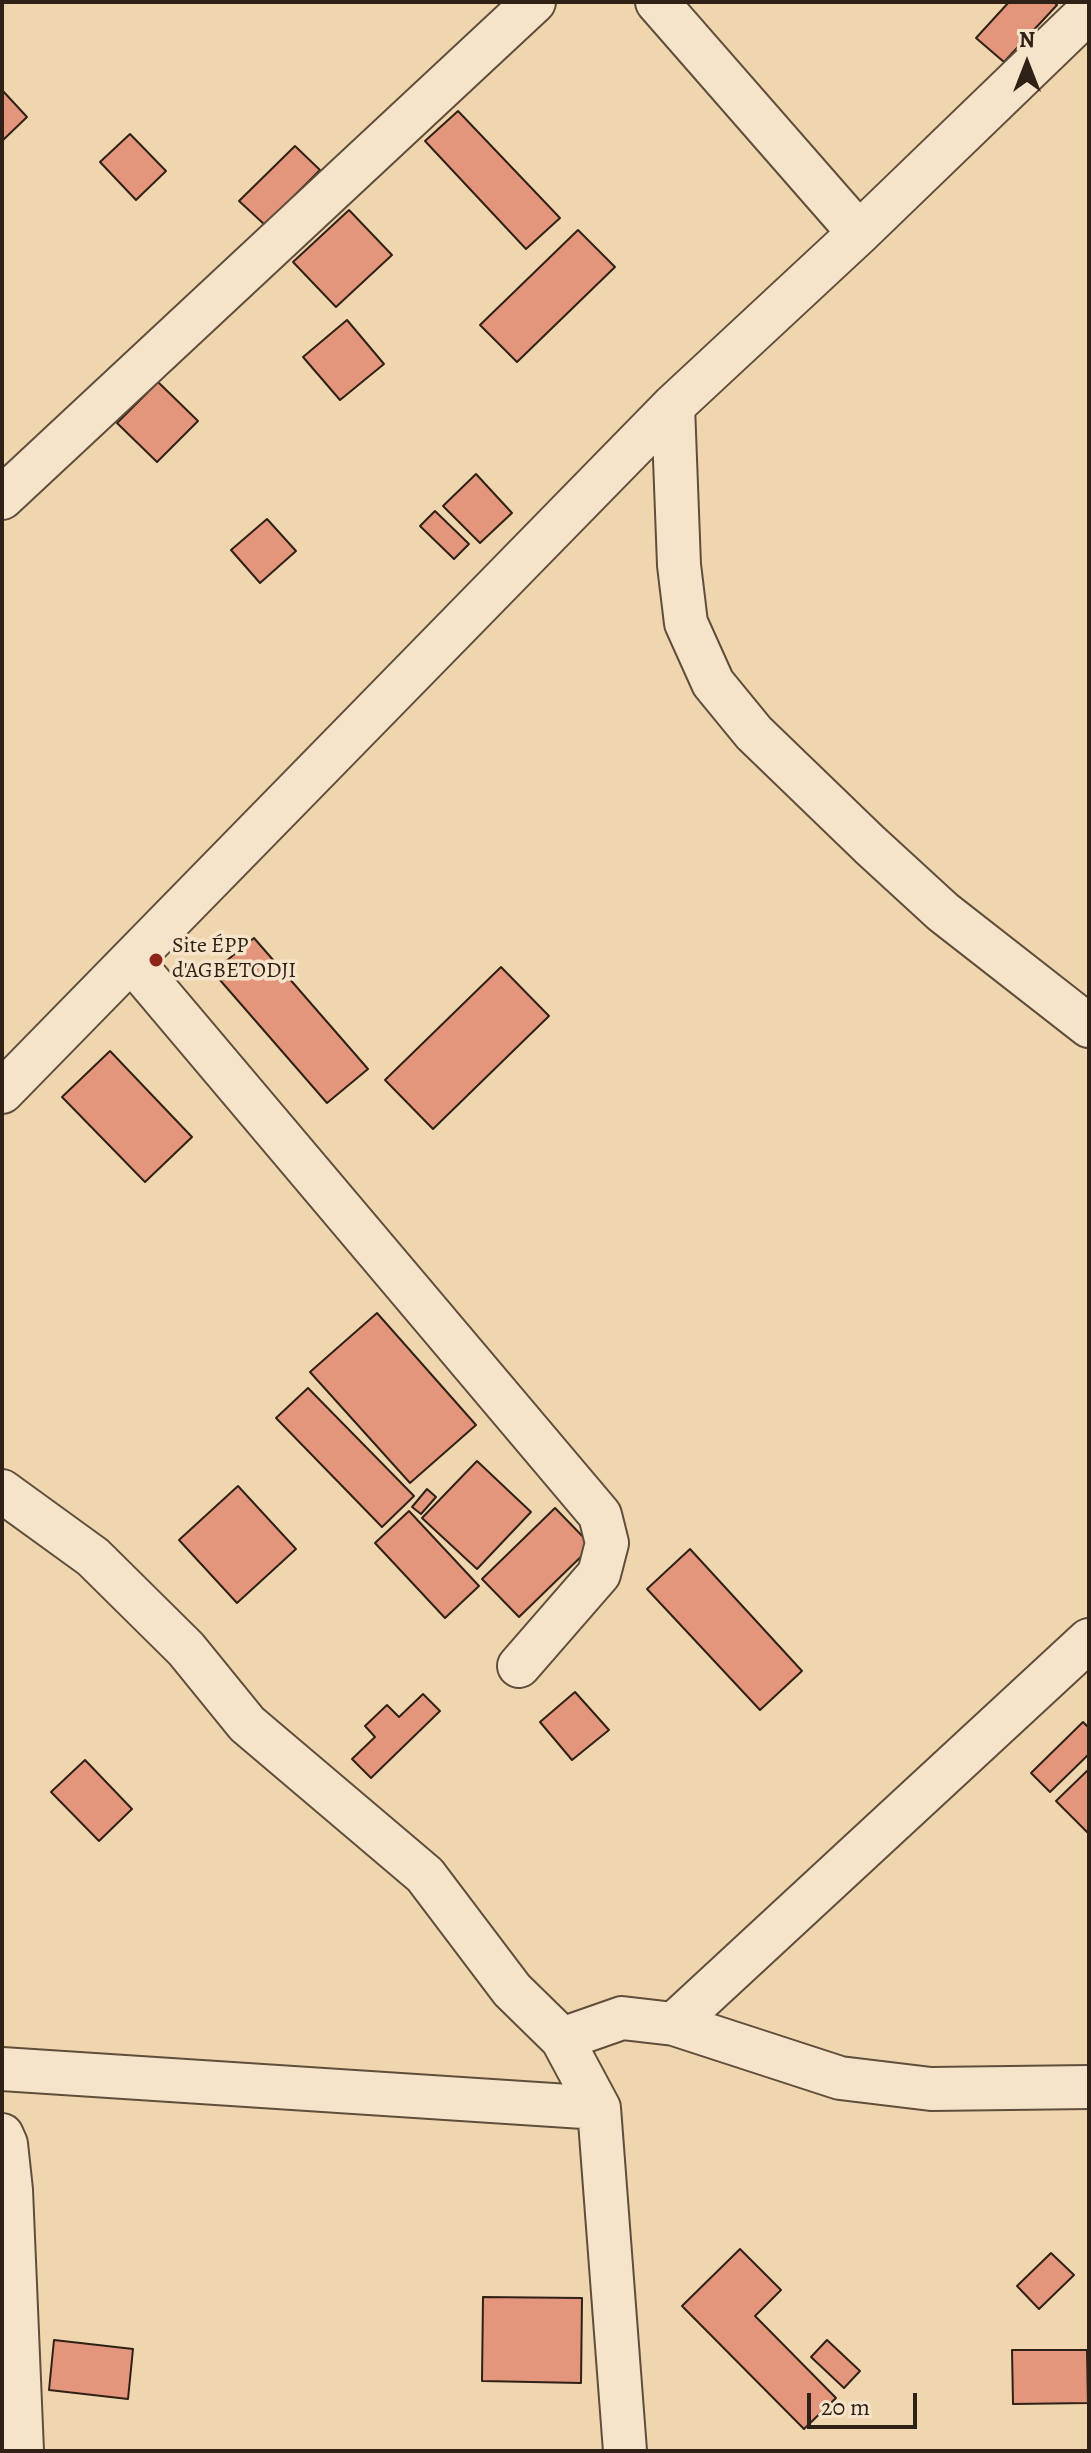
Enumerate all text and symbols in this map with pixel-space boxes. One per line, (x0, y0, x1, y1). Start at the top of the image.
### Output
north arrow (987, 24, 1067, 104)
text: N (1019, 25, 1035, 55)
place label: Site ÉPP d'AGBETODJI (172, 934, 296, 986)
marker: Site ÉPP d'AGBETODJI (147, 951, 165, 969)
scale bar (811, 2377, 921, 2427)
text: 20 m (821, 2391, 870, 2423)

